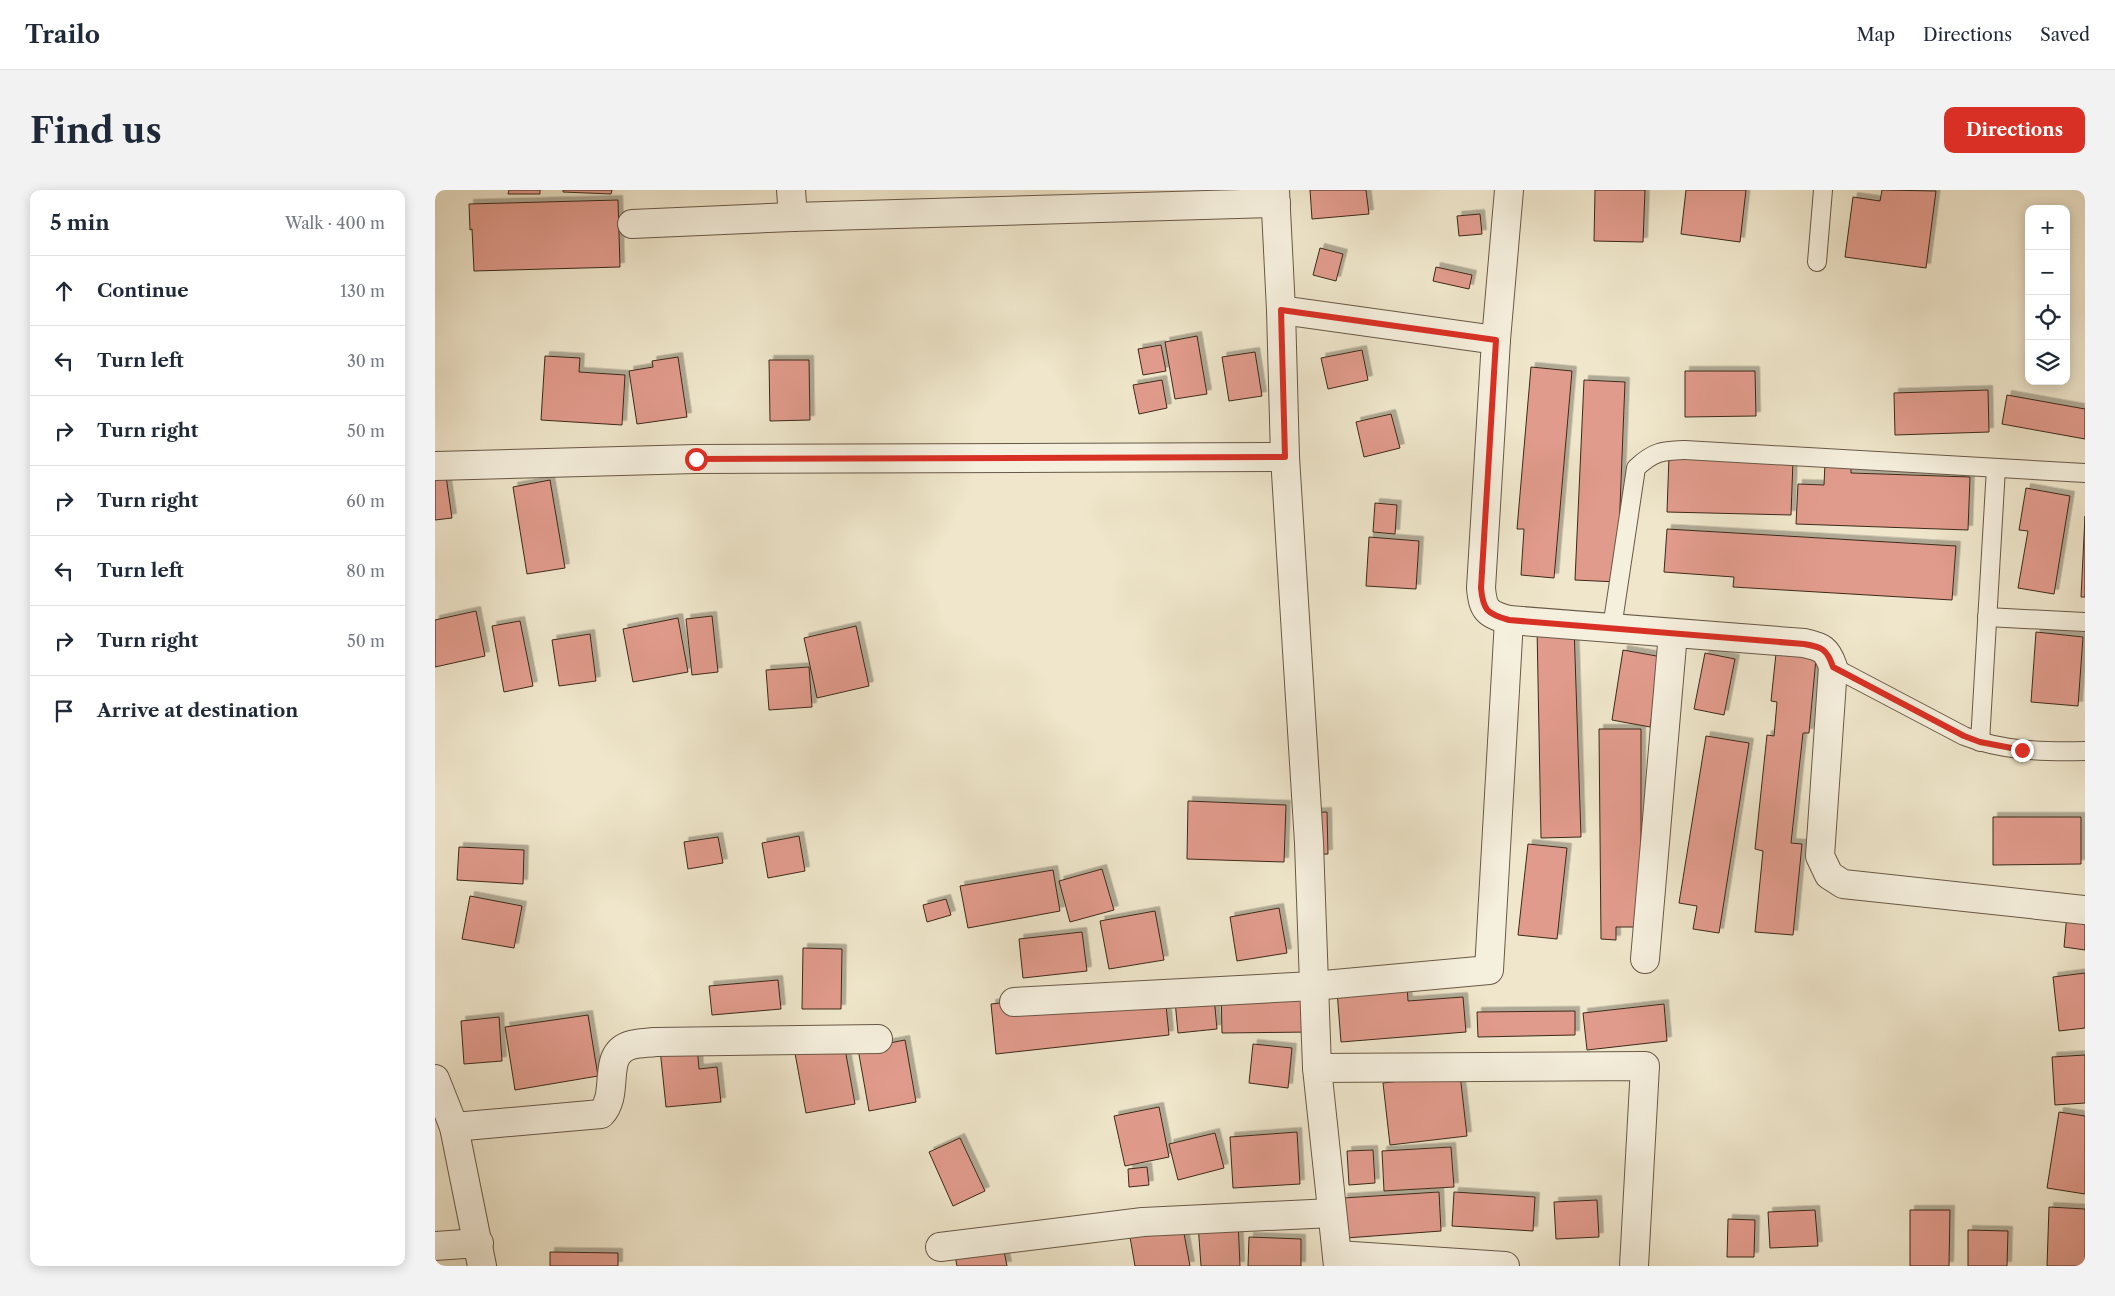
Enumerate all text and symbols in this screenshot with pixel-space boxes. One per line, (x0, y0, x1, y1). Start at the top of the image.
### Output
text: Trailo (25, 20, 100, 49)
text: Map (1856, 24, 1895, 46)
text: Directions (1923, 24, 2012, 46)
text: Saved (2040, 24, 2090, 46)
button: Directions (1944, 107, 2085, 153)
text: Find us (30, 109, 162, 152)
map controls (2025, 205, 2070, 385)
button: + (2025, 205, 2070, 250)
text: 5 min (50, 210, 110, 235)
text: Walk · 400 m (285, 213, 385, 233)
button: − (2025, 250, 2070, 295)
icon: ahead (50, 277, 78, 305)
text: Continue (97, 279, 189, 302)
text: 130 m (340, 281, 385, 301)
button: locate (2025, 295, 2070, 340)
button: layers (2025, 340, 2070, 385)
icon: left (50, 347, 78, 375)
text: Turn left (97, 349, 184, 372)
text: 30 m (347, 351, 385, 371)
icon: right (50, 417, 78, 445)
text: Turn right (97, 419, 198, 442)
text: 50 m (347, 421, 385, 441)
route start (685, 448, 708, 471)
icon: right (50, 487, 78, 515)
text: Turn right (97, 489, 198, 512)
text: 60 m (346, 491, 385, 511)
icon: left (50, 557, 78, 585)
text: Turn left (97, 559, 184, 582)
text: 80 m (346, 561, 385, 581)
icon: right (50, 627, 78, 655)
text: Turn right (97, 629, 198, 652)
text: 50 m (347, 631, 385, 651)
icon: arrive (50, 697, 78, 725)
text: Arrive at destination (97, 699, 298, 722)
route end (2011, 739, 2034, 762)

